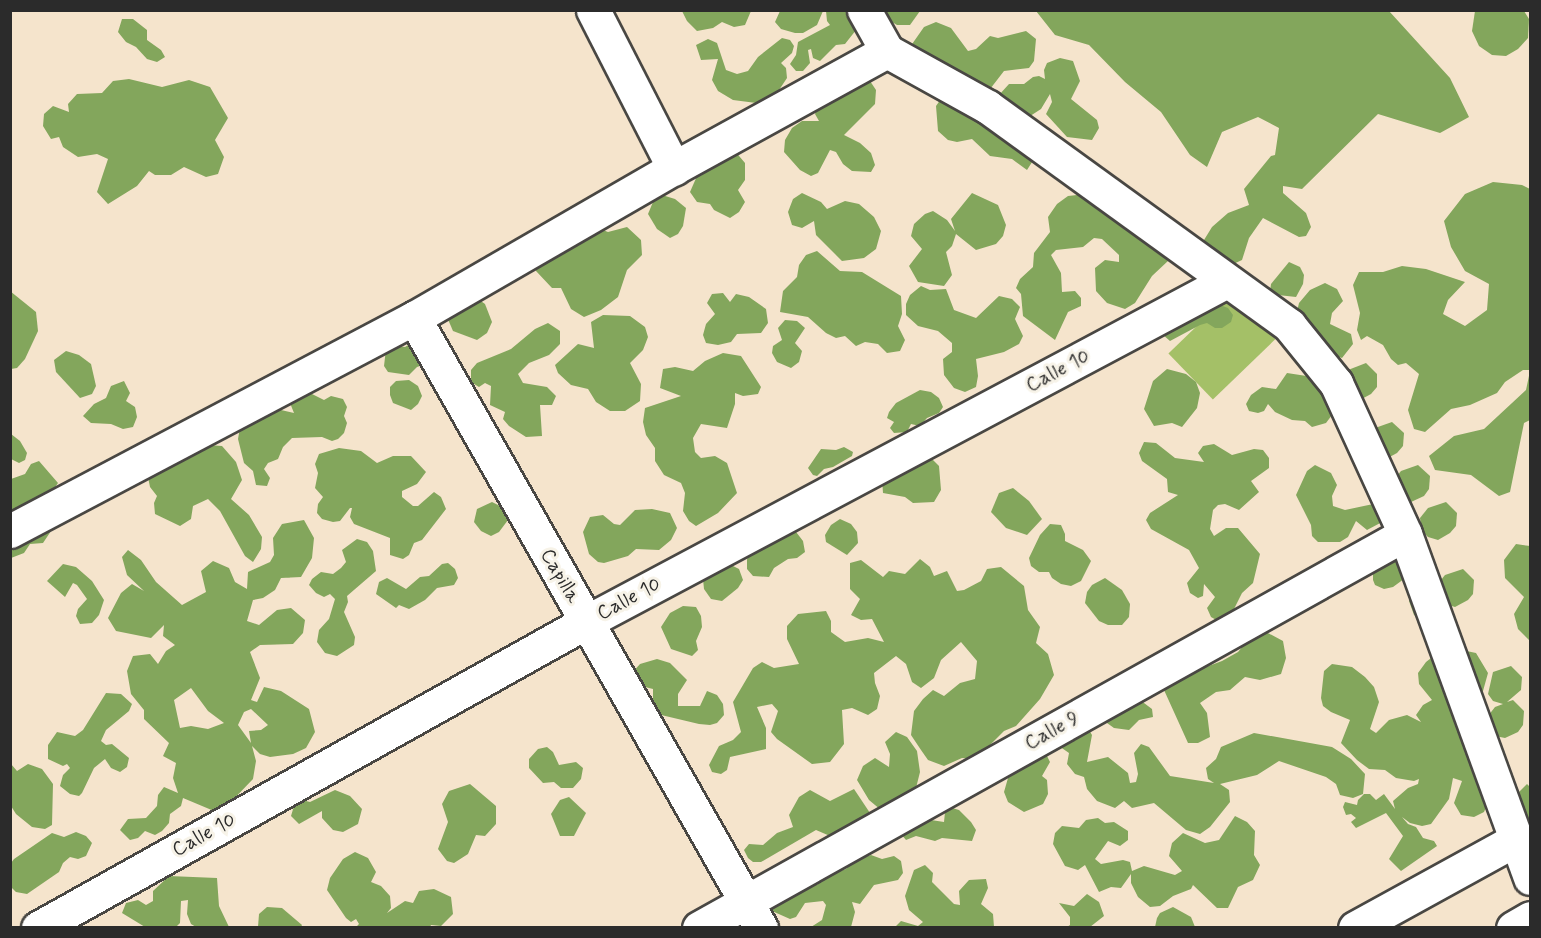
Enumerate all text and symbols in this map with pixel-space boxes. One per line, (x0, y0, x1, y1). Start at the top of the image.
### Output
street label: Calle 10 (1022, 344, 1094, 398)
street label: Capilla (535, 545, 585, 607)
street label: Calle 10 (593, 572, 665, 626)
street label: Calle 9 (1021, 706, 1083, 756)
street label: Calle 10 (168, 808, 240, 862)

